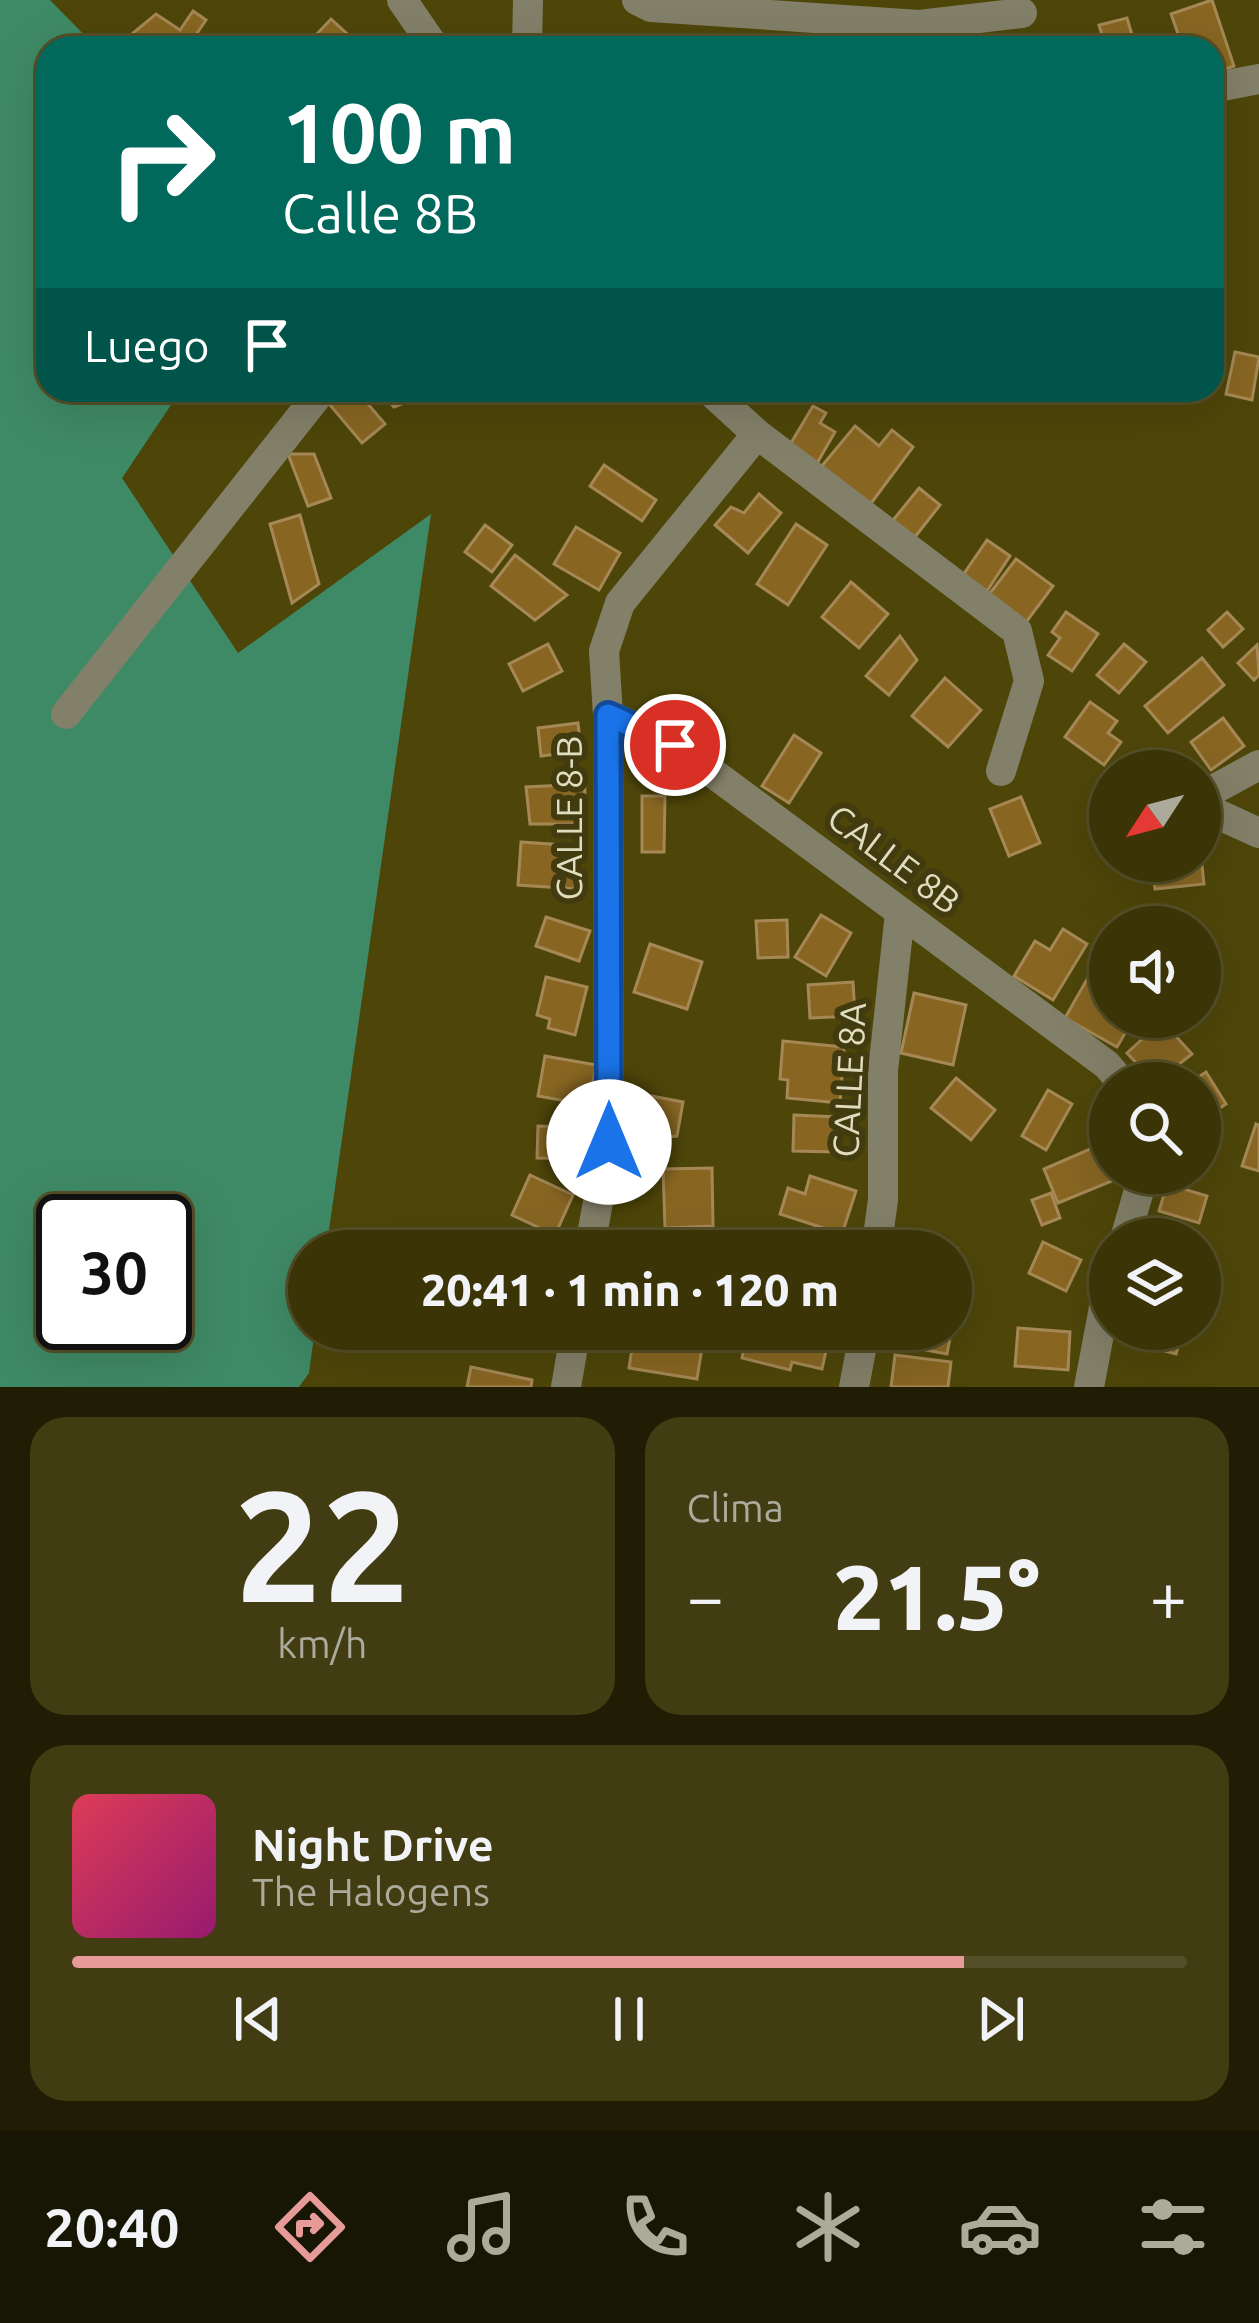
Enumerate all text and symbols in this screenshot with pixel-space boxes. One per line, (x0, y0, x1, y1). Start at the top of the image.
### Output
icon: right (84, 84, 240, 240)
text: 100 m (282, 85, 516, 179)
text: Calle 8B (282, 183, 478, 243)
icon: arrive (234, 312, 300, 378)
text: Luego (84, 320, 210, 371)
pin (624, 694, 726, 796)
icon: arrive (642, 712, 708, 778)
street label: CALLE 8-B (548, 736, 589, 900)
north arrow (1089, 750, 1221, 882)
map controls (1089, 750, 1221, 1350)
street label: CALLE 8B (820, 796, 968, 921)
button: sound (1089, 906, 1221, 1038)
street label: CALLE 8A (824, 1001, 873, 1158)
button: search (1089, 1062, 1221, 1194)
position arrow (546, 1079, 672, 1205)
speed limit sign: 30 (36, 1194, 192, 1350)
button: layers (1089, 1218, 1221, 1350)
text: 20:41 · 1 min · 120 m (421, 1264, 839, 1315)
text: 22 (234, 1457, 410, 1631)
text: Clima (687, 1486, 784, 1529)
text: 21.5° (833, 1546, 1040, 1647)
text: − (687, 1559, 724, 1633)
text: + (1150, 1559, 1187, 1633)
text: km/h (277, 1622, 367, 1665)
text: Night Drive (252, 1819, 494, 1870)
text: The Halogens (252, 1870, 490, 1913)
icon: previous (225, 1986, 291, 2052)
icon: pause (596, 1986, 662, 2052)
icon: next (968, 1986, 1034, 2052)
icon: directions (268, 2185, 352, 2269)
icon: music (440, 2185, 524, 2269)
icon: phone (613, 2185, 697, 2269)
icon: climate (786, 2185, 870, 2269)
icon: car (958, 2185, 1042, 2269)
icon: filters (1131, 2185, 1215, 2269)
text: 20:40 (44, 2197, 179, 2257)

